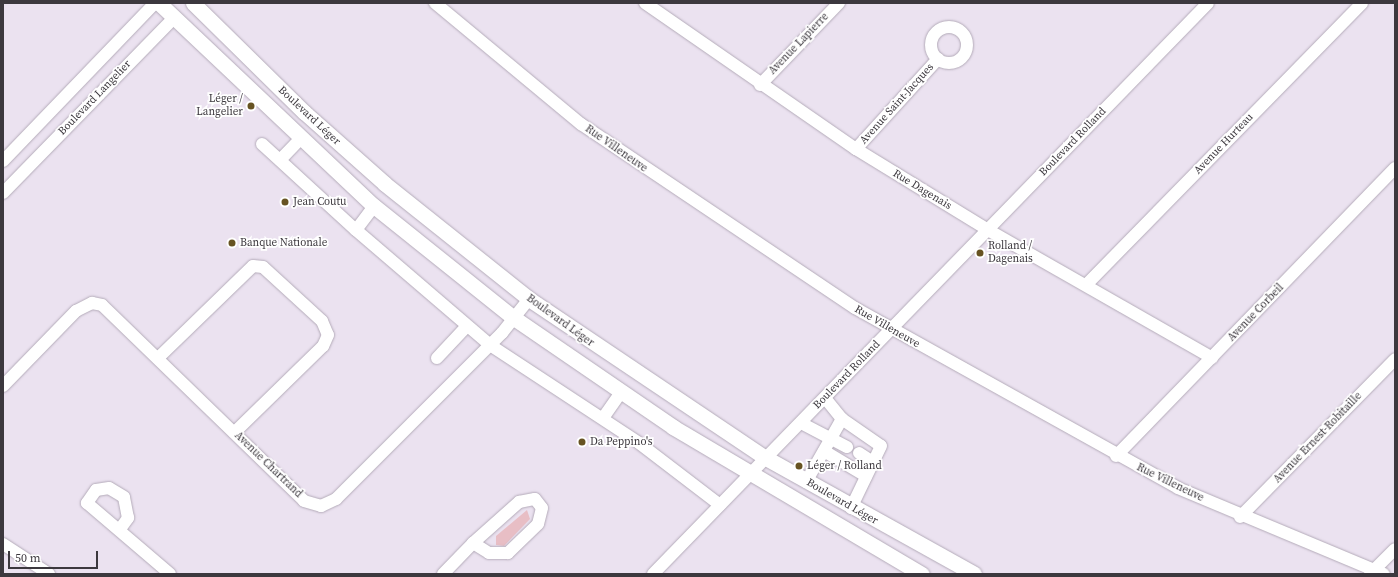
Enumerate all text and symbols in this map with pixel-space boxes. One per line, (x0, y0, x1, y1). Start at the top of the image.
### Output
street label: Avenue Lapierre (766, 10, 832, 78)
street label: Boulevard Langelier (56, 58, 134, 138)
street label: Avenue Saint-Jacques (857, 61, 937, 147)
street label: Boulevard Léger (275, 84, 343, 148)
place label: Léger / Langelier (196, 93, 243, 119)
marker: Léger / Langelier (246, 101, 256, 111)
street label: Boulevard Rolland (1037, 105, 1109, 179)
street label: Avenue Hurteau (1192, 111, 1256, 177)
street label: Rue Villeneuve (582, 123, 650, 175)
street label: Rue Dagenais (890, 167, 954, 213)
place label: Jean Coutu (293, 195, 346, 209)
marker: Jean Coutu (280, 197, 290, 207)
place label: Banque Nationale (240, 236, 327, 250)
marker: Banque Nationale (227, 238, 237, 248)
place label: Rolland / Dagenais (988, 240, 1033, 266)
marker: Rolland / Dagenais (975, 248, 985, 258)
street label: Avenue Corbeil (1225, 282, 1287, 344)
street label: Boulevard Léger (524, 292, 596, 350)
street label: Rue Villeneuve (852, 303, 922, 351)
street label: Boulevard Rolland (811, 338, 883, 412)
street label: Avenue Ernest-Robitaille (1271, 390, 1365, 486)
street label: Avenue Chartrand (231, 429, 305, 501)
place label: Da Peppino's (590, 435, 652, 449)
marker: Da Peppino's (577, 437, 587, 447)
place label: Léger / Rolland (807, 459, 882, 473)
marker: Léger / Rolland (794, 461, 804, 471)
street label: Rue Villeneuve (1134, 461, 1206, 505)
street label: Boulevard Léger (804, 476, 880, 528)
scale bar (10, 543, 100, 569)
text: 50 m (15, 550, 41, 566)

